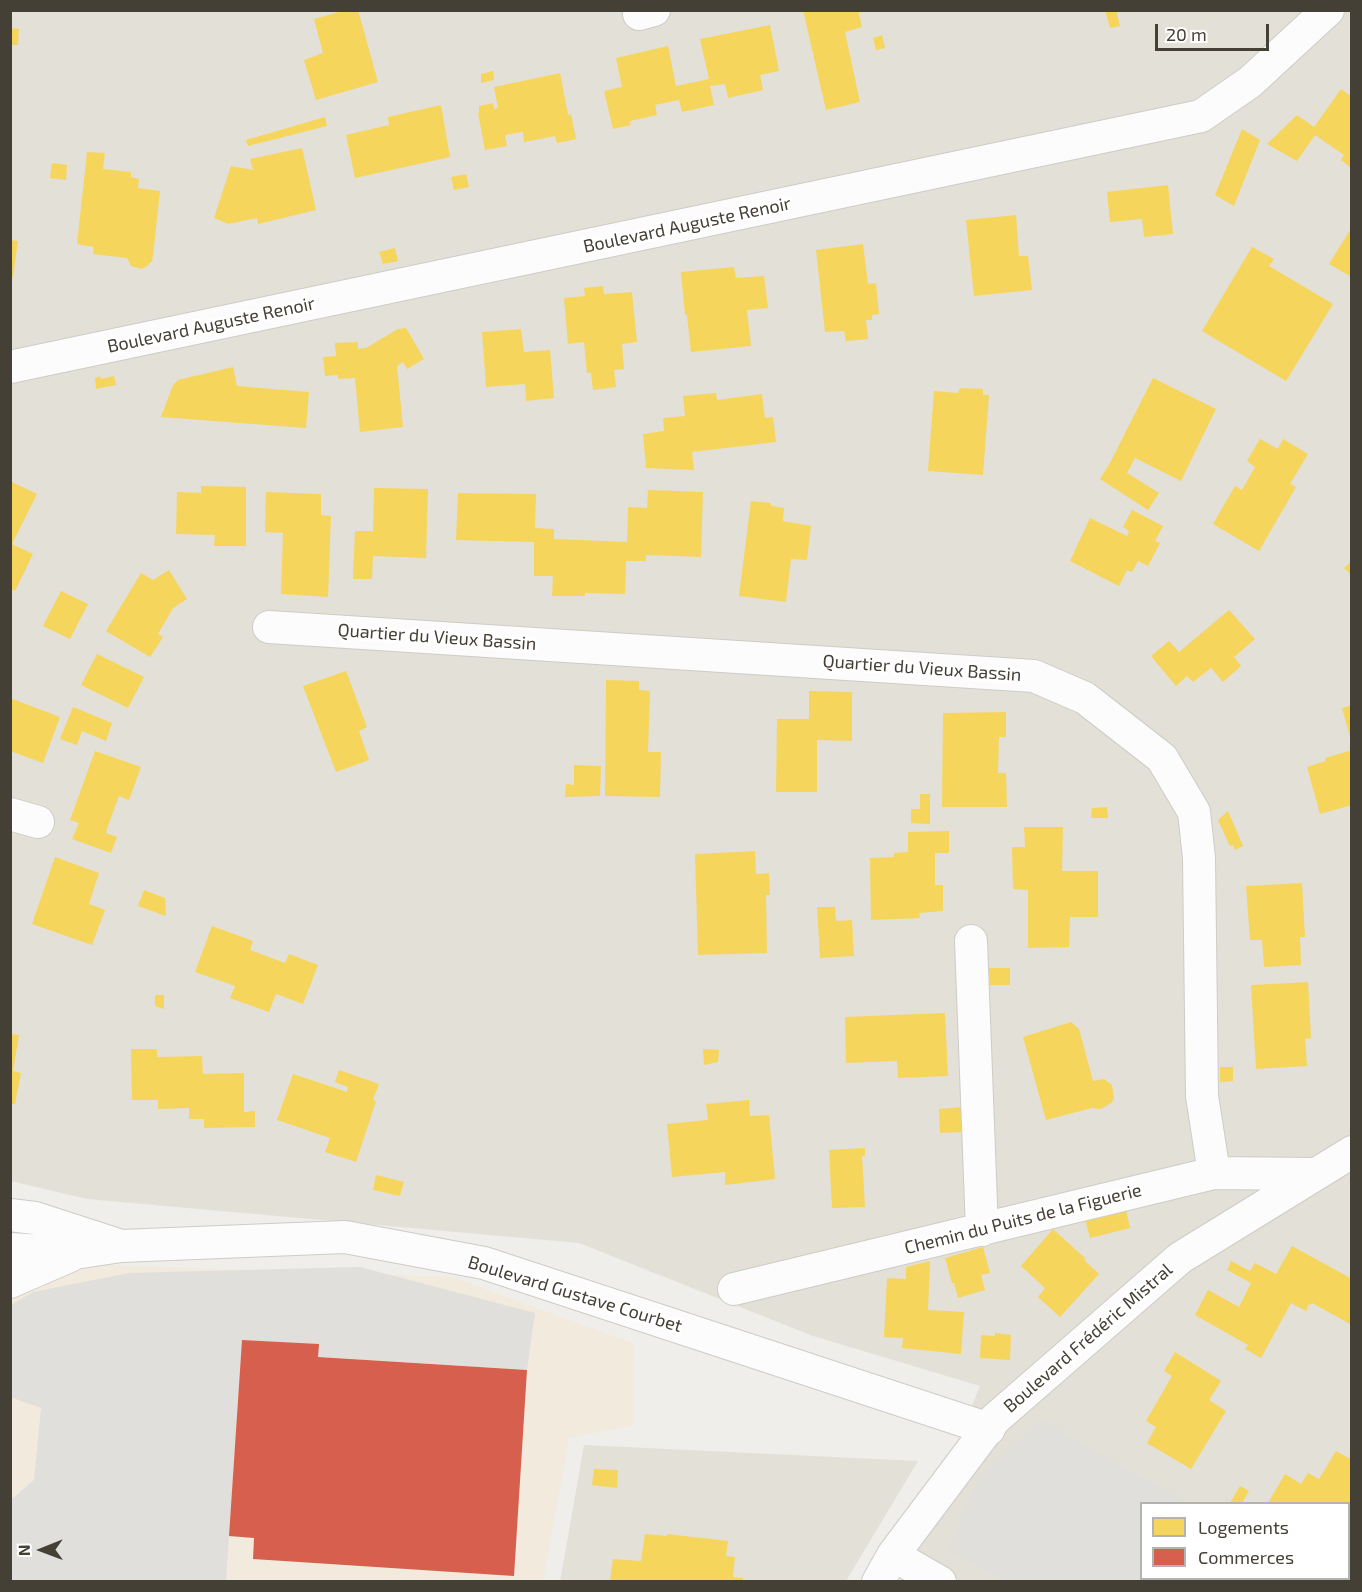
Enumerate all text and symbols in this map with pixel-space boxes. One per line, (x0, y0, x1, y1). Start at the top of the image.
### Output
scale bar (1158, 12, 1272, 50)
text: 20 m (1166, 23, 1207, 45)
street label: Boulevard Auguste Renoir (581, 192, 793, 258)
street label: Boulevard Auguste Renoir (105, 292, 317, 358)
street label: Quartier du Vieux Bassin (337, 619, 537, 655)
street label: Quartier du Vieux Bassin (822, 650, 1022, 686)
street label: Chemin du Puits de la Figuerie (902, 1179, 1144, 1259)
street label: Boulevard Gustave Courbet (465, 1251, 685, 1337)
street label: Boulevard Frédéric Mistral (999, 1259, 1177, 1417)
legend (1140, 1502, 1350, 1580)
text: Logements (1198, 1516, 1289, 1538)
north arrow (12, 1520, 72, 1580)
text: N (14, 1544, 33, 1556)
text: Commerces (1198, 1546, 1294, 1568)

